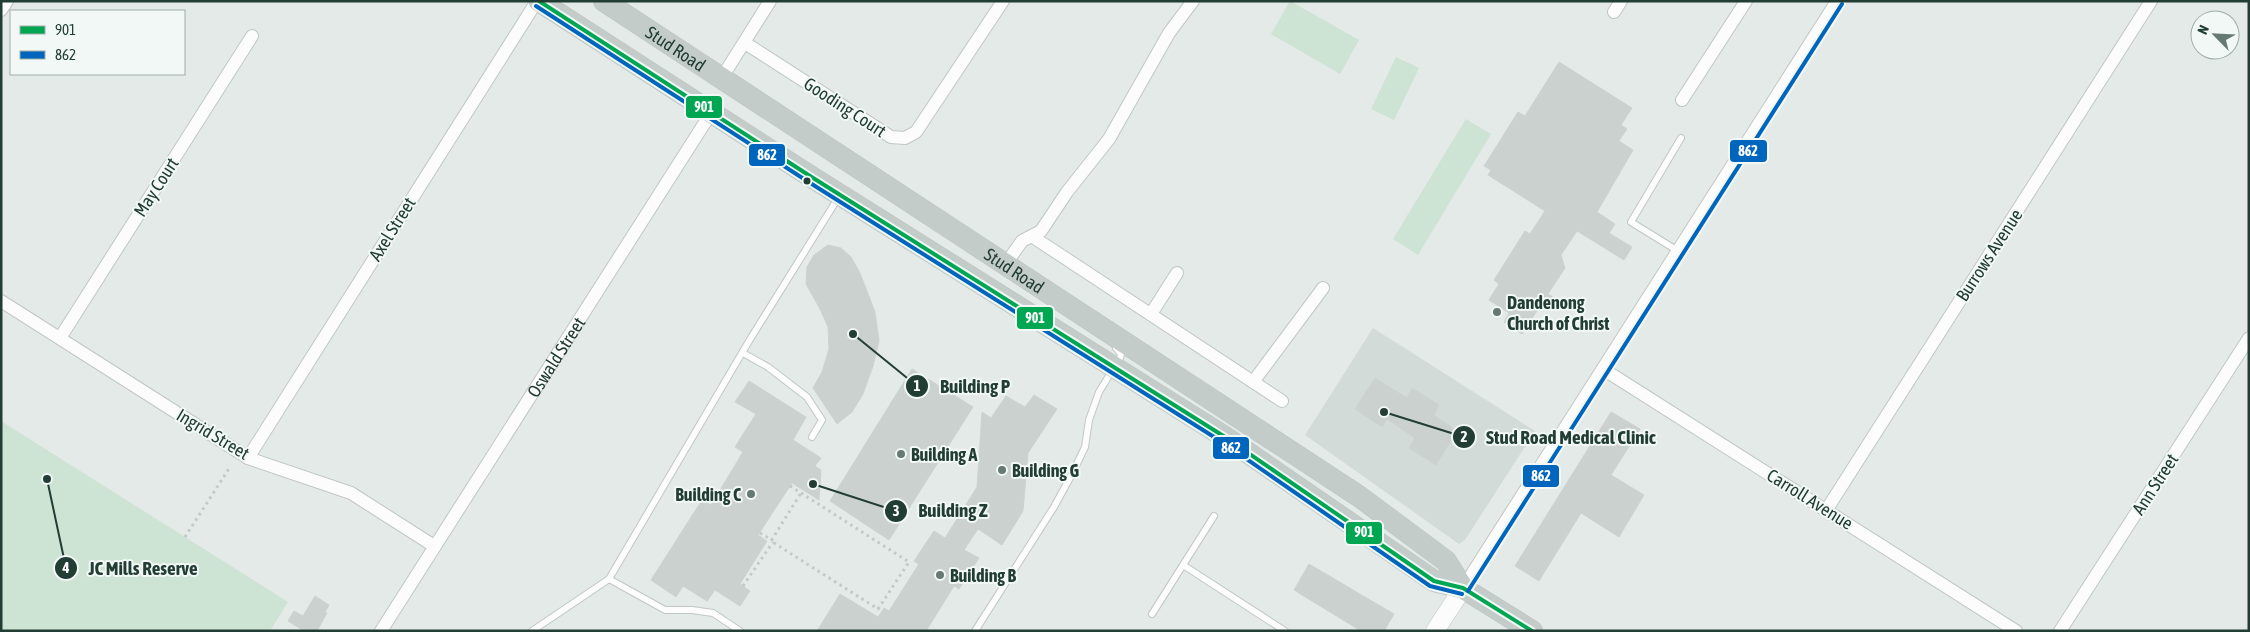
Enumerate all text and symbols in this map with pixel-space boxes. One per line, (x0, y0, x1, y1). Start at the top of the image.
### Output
legend (10, 10, 185, 75)
north arrow (2190, 10, 2240, 60)
text: 901 (55, 21, 76, 38)
street label: Stud Road (642, 21, 710, 75)
text: N (2194, 23, 2212, 37)
text: 862 (55, 46, 76, 63)
street label: Gooding Court (800, 73, 890, 141)
line badge: 901 (685, 95, 723, 119)
text: 901 (694, 99, 714, 115)
line badge: 862 (1729, 139, 1768, 163)
line badge: 862 (748, 143, 786, 167)
text: 862 (1738, 143, 1758, 159)
text: 862 (757, 147, 777, 163)
street label: May Court (129, 154, 183, 220)
unlabelled marker (802, 176, 812, 186)
street label: Axel Street (364, 193, 420, 265)
street label: Burrows Avenue (1951, 205, 2027, 305)
street label: Stud Road (981, 243, 1048, 297)
place label: Dandenong Church of Christ (1507, 292, 1610, 334)
line badge: 901 (1016, 306, 1054, 330)
marker: Dandenong Church of Christ (1491, 306, 1503, 318)
text: 901 (1025, 310, 1045, 326)
street label: Oswald Street (522, 313, 589, 401)
callout: Building P (905, 369, 1020, 403)
text: Building P (940, 375, 1011, 397)
text: 1 (913, 377, 921, 394)
street label: Ingrid Street (173, 404, 253, 464)
callout: Stud Road Medical Clinic (1451, 420, 1666, 454)
text: Stud Road Medical Clinic (1486, 426, 1656, 448)
text: 2 (1460, 428, 1468, 445)
line badge: 862 (1212, 436, 1250, 460)
text: 862 (1221, 440, 1241, 456)
place label: Building A (911, 444, 978, 465)
marker: Building A (895, 448, 907, 460)
street label: Ann Street (2128, 450, 2182, 518)
place label: Building G (1012, 460, 1080, 481)
marker: Building G (996, 464, 1008, 476)
line badge: 862 (1522, 464, 1560, 488)
street label: Carroll Avenue (1763, 464, 1857, 534)
text: 862 (1531, 468, 1551, 484)
place label: Building C (675, 484, 741, 505)
marker: Building C (745, 488, 757, 500)
callout: Building Z (884, 494, 998, 528)
text: Building Z (918, 499, 988, 521)
text: 3 (892, 502, 900, 519)
line badge: 901 (1345, 521, 1383, 545)
text: 901 (1354, 524, 1374, 540)
callout: JC Mills Reserve (54, 551, 208, 585)
text: JC Mills Reserve (87, 557, 198, 579)
text: 4 (61, 559, 70, 576)
place label: Building B (950, 565, 1017, 586)
marker: Building B (934, 569, 946, 581)

